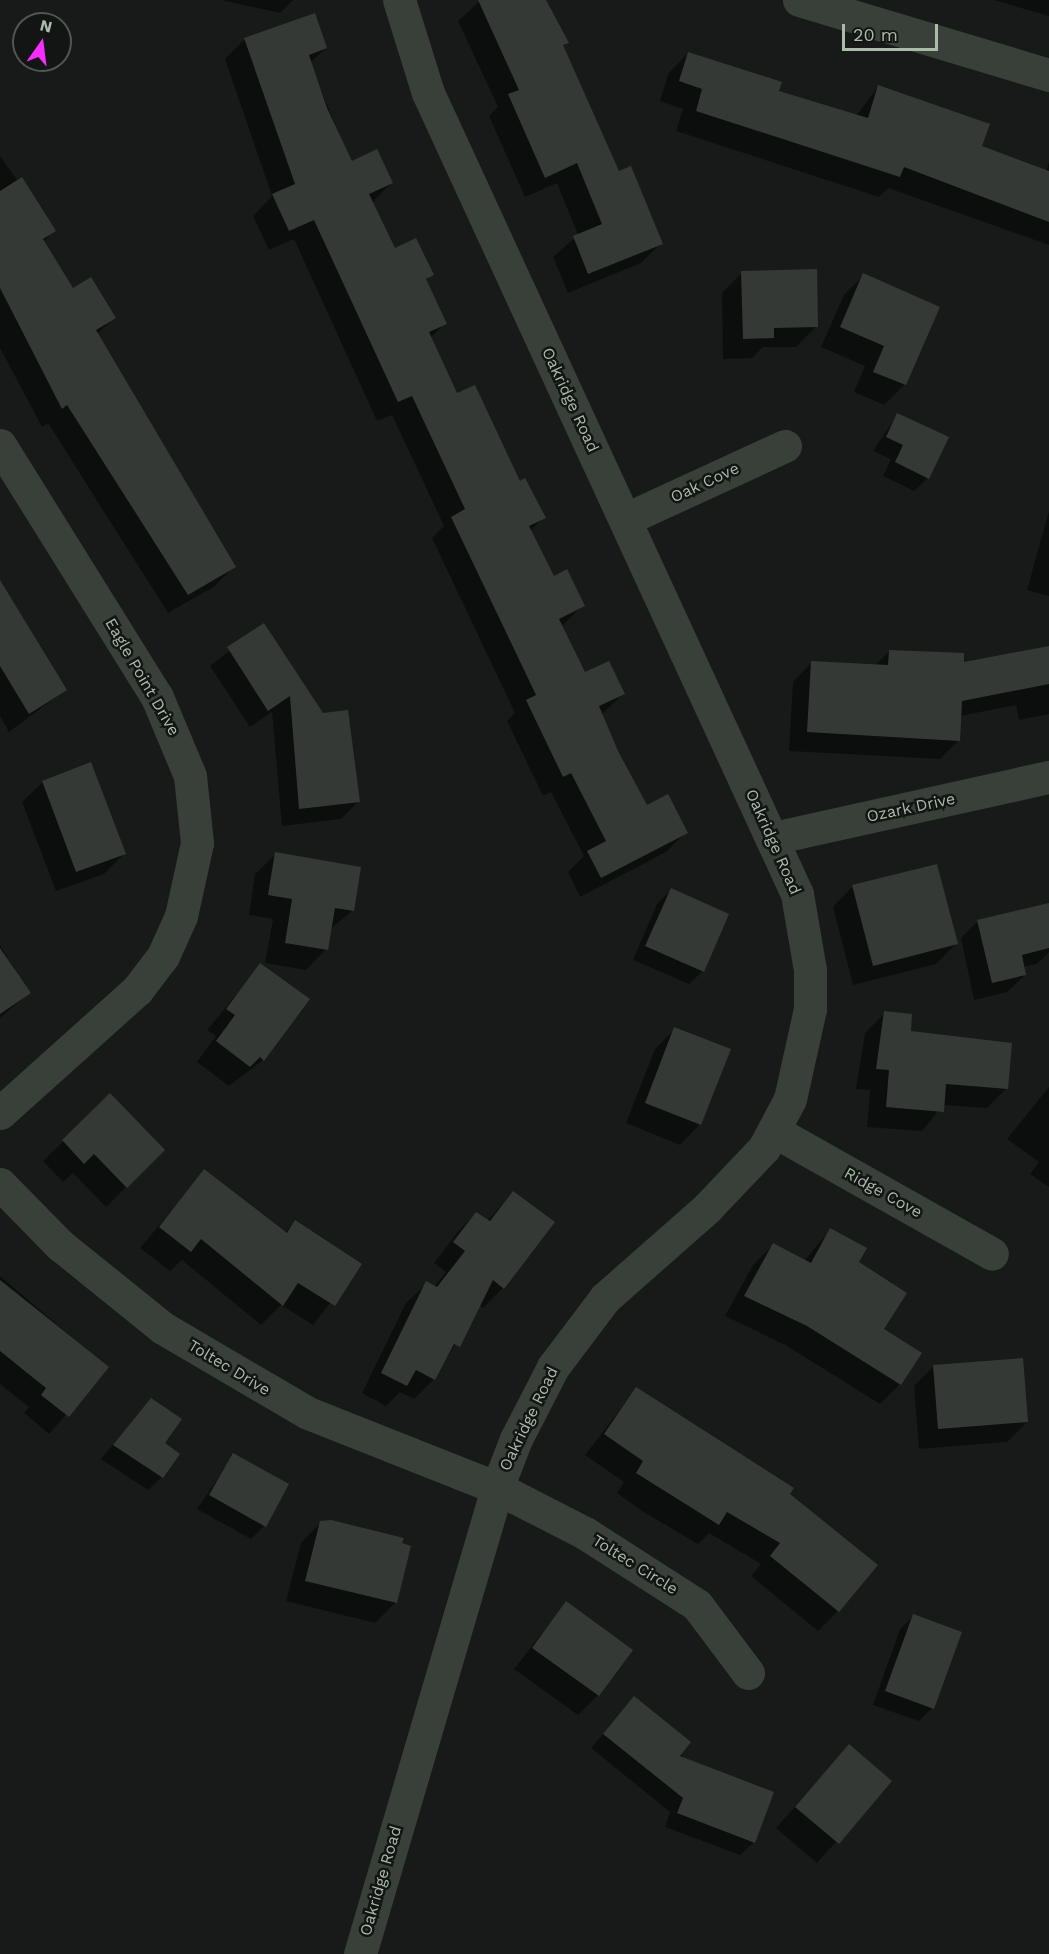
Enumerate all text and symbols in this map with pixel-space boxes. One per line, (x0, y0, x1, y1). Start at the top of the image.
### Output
north arrow (12, 12, 72, 72)
scale bar (845, 12, 941, 50)
text: N (38, 15, 54, 37)
text: 20 m (853, 24, 898, 45)
street label: Oakridge Road (537, 345, 603, 455)
street label: Oak Cove (668, 459, 742, 507)
street label: Eagle Point Drive (101, 615, 183, 739)
street label: Oakridge Road (741, 786, 805, 898)
street label: Ozark Drive (865, 789, 957, 827)
street label: Ridge Cove (841, 1164, 925, 1222)
street label: Toltec Drive (185, 1336, 273, 1400)
street label: Oakridge Road (496, 1364, 562, 1474)
street label: Toltec Circle (589, 1531, 681, 1599)
street label: Oakridge Road (356, 1824, 406, 1938)

